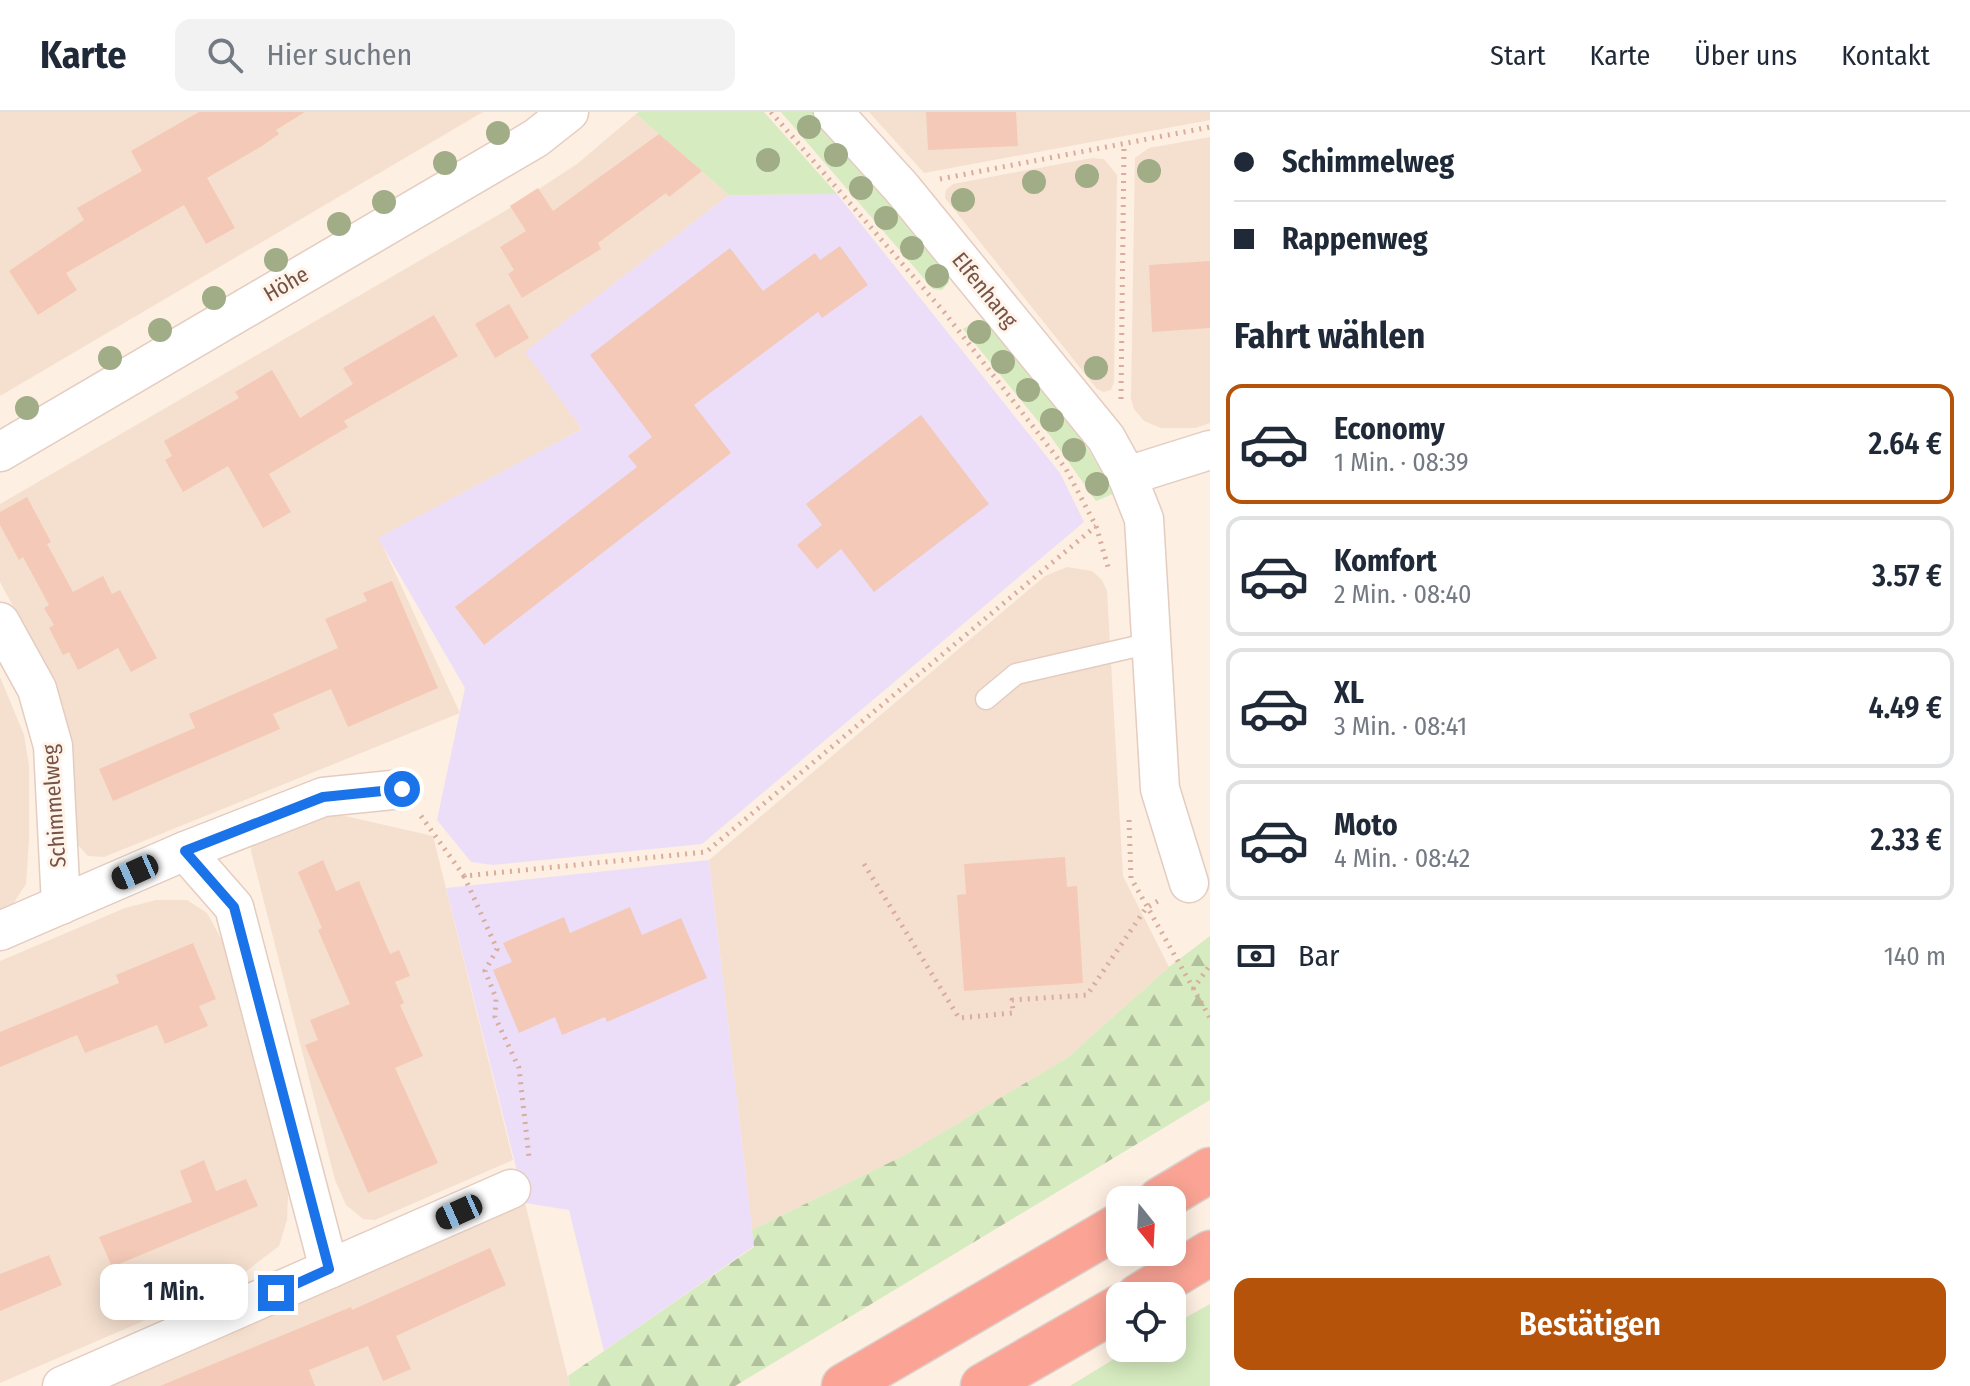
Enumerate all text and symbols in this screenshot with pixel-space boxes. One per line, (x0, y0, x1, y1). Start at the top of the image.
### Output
search box (175, 19, 735, 91)
text: Karte (40, 32, 127, 78)
icon: search (203, 33, 247, 77)
text: Hier suchen (267, 37, 412, 73)
text: Start (1490, 39, 1546, 72)
text: Karte (1590, 39, 1650, 72)
text: Über uns (1694, 39, 1797, 72)
text: Kontakt (1841, 39, 1930, 72)
text: Schimmelweg (1282, 144, 1454, 180)
text: Rappenweg (1282, 221, 1428, 257)
street label: Elfenhang (946, 247, 1024, 334)
street label: Höhe (259, 260, 313, 308)
text: Fahrt wählen (1234, 314, 1425, 358)
icon: car (1238, 408, 1310, 480)
text: Economy (1334, 411, 1445, 447)
text: 2.64 € (1869, 426, 1942, 462)
text: 1 Min. · 08:39 (1334, 447, 1469, 478)
icon: car (1238, 540, 1310, 612)
text: Komfort (1334, 543, 1437, 579)
text: 3.57 € (1872, 558, 1942, 594)
text: 2 Min. · 08:40 (1334, 579, 1472, 610)
icon: car (1238, 672, 1310, 744)
text: XL (1334, 675, 1364, 711)
text: 4.49 € (1868, 690, 1942, 726)
text: 3 Min. · 08:41 (1334, 711, 1467, 742)
street label: Schimmelweg (36, 743, 72, 869)
route start (384, 771, 420, 807)
icon: car (1238, 804, 1310, 876)
text: Moto (1334, 807, 1398, 843)
text: 2.33 € (1871, 822, 1942, 858)
text: 4 Min. · 08:42 (1334, 843, 1470, 874)
car (108, 851, 162, 893)
icon: cash (1234, 934, 1278, 978)
text: Bar (1298, 938, 1340, 974)
text: 140 m (1884, 941, 1946, 972)
north arrow (1106, 1186, 1186, 1266)
map controls (1106, 1186, 1186, 1362)
car (432, 1191, 486, 1233)
callout: 1 Min. (100, 1265, 248, 1321)
route end (258, 1275, 294, 1311)
text: 1 Min. (143, 1276, 205, 1307)
button: Bestätigen (1234, 1278, 1946, 1370)
button: locate (1106, 1282, 1186, 1362)

